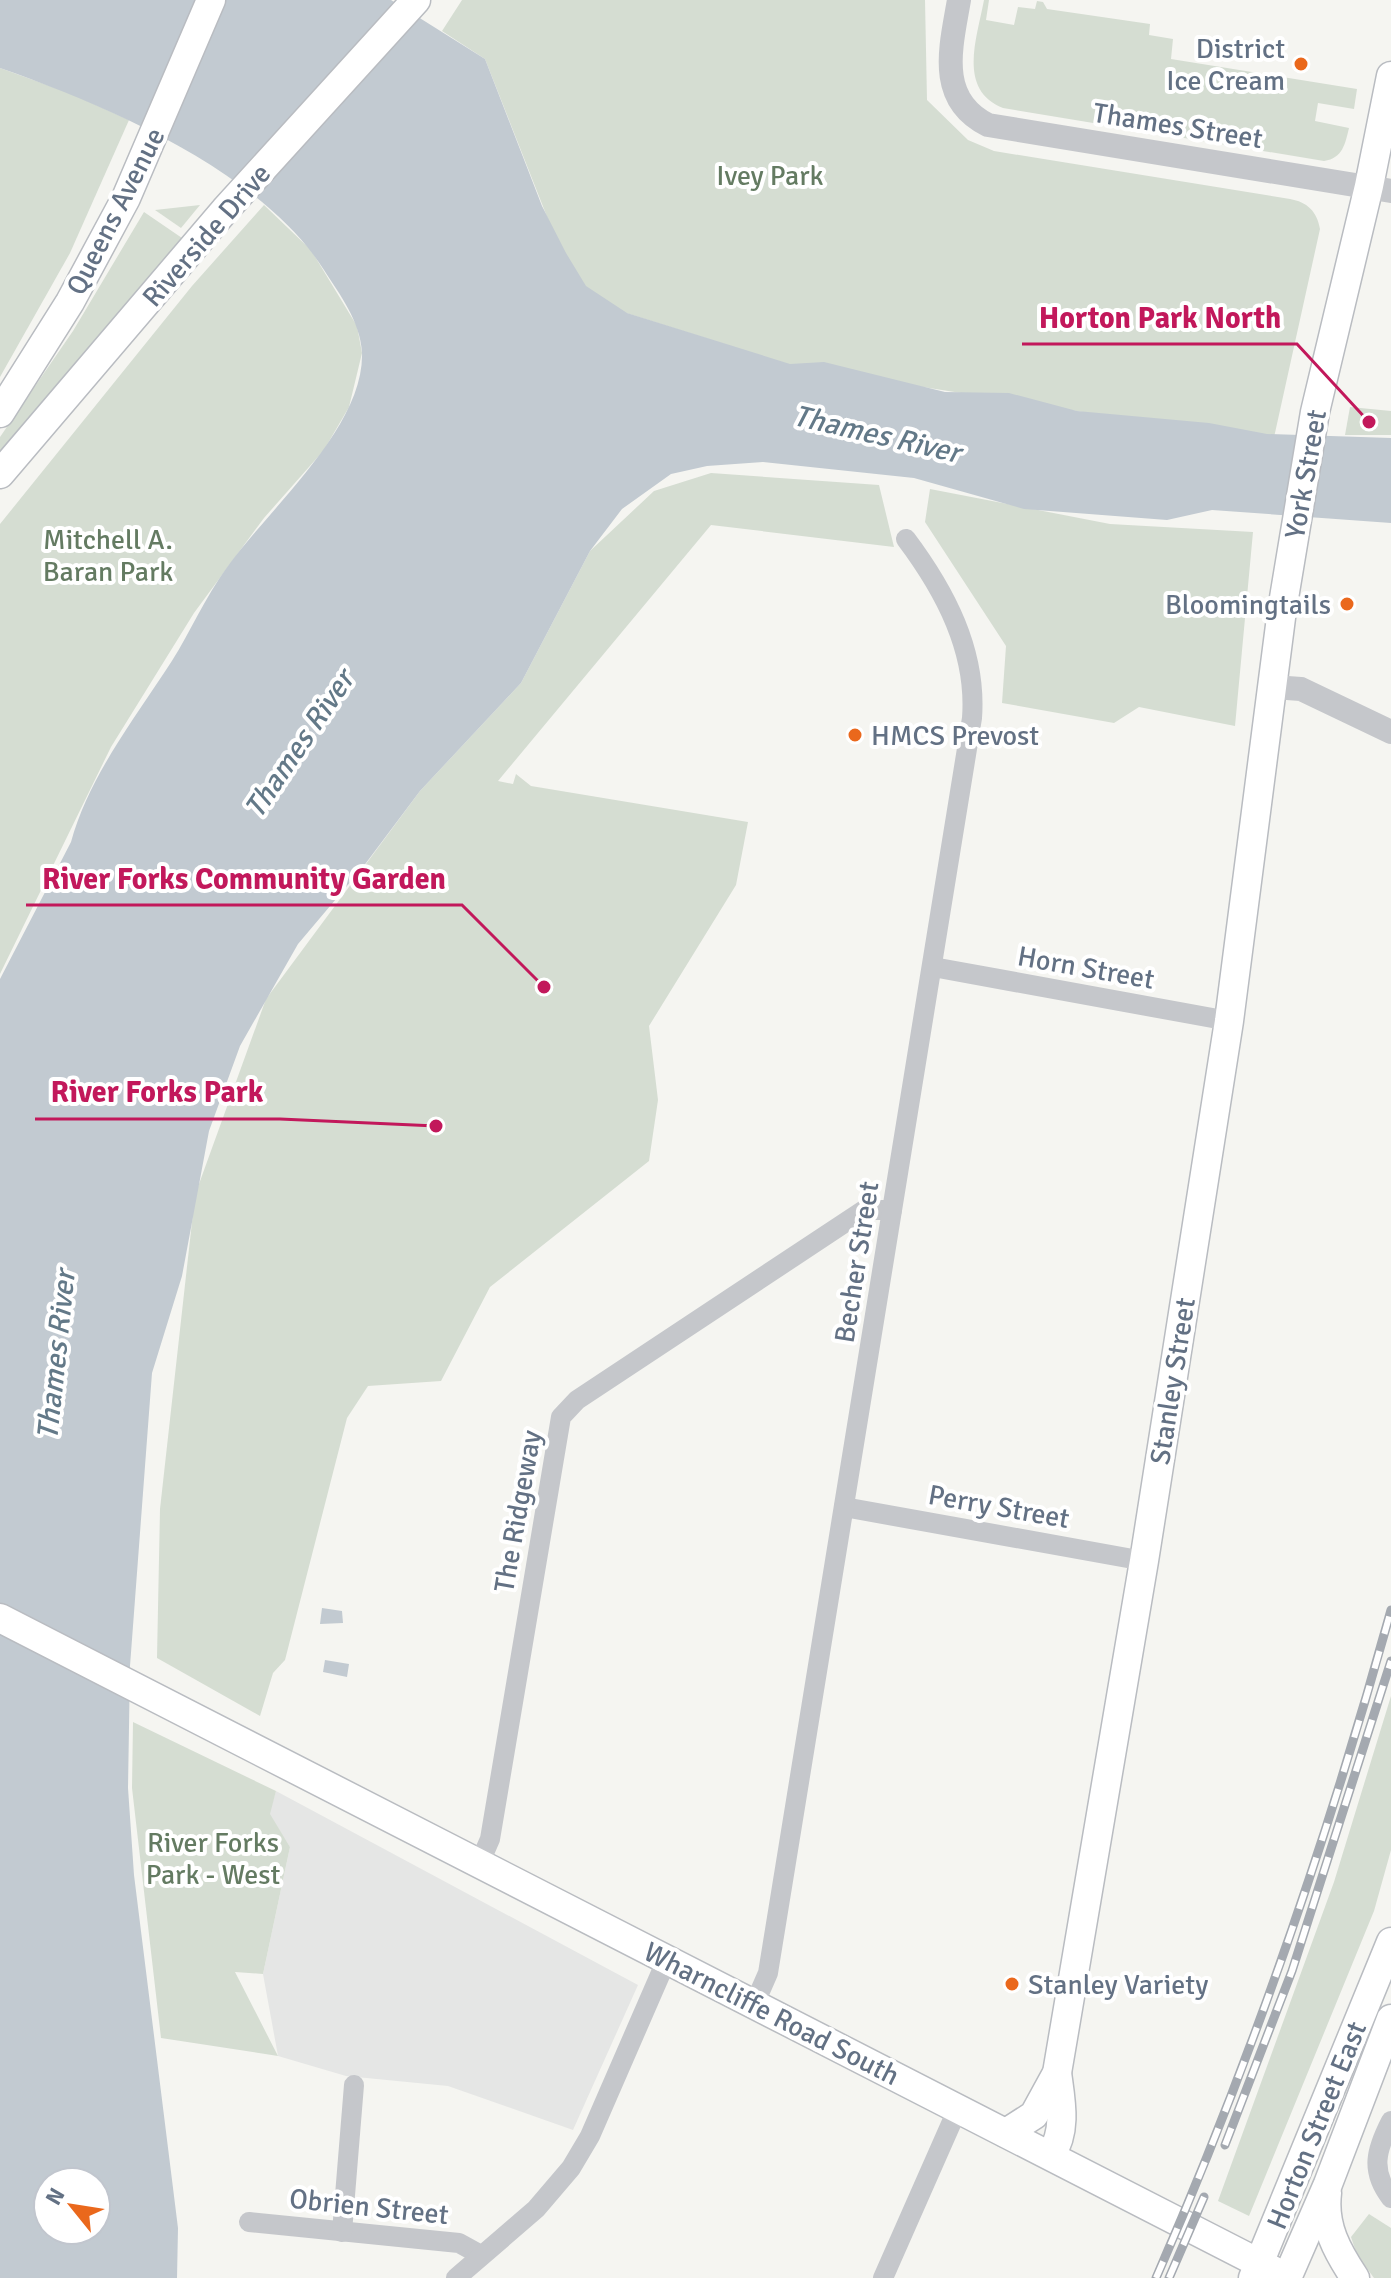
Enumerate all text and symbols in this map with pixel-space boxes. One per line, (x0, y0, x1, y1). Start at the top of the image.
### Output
place label: District Ice Cream (1166, 32, 1285, 98)
marker: District Ice Cream (1292, 55, 1310, 73)
street label: Thames Street (1091, 96, 1265, 156)
street label: Queens Avenue (59, 122, 173, 301)
street label: Riverside Drive (135, 157, 278, 314)
park label: Ivey Park (716, 159, 824, 193)
callout: Horton Park North (1022, 290, 1297, 344)
text: Horton Park North (1039, 300, 1281, 337)
water label: Thames River (790, 397, 968, 473)
street label: York Street (1278, 407, 1334, 541)
park label: Mitchell A. Baran Park (43, 523, 173, 589)
place label: Bloomingtails (1165, 588, 1331, 622)
marker: Bloomingtails (1338, 595, 1356, 613)
water label: Thames River (237, 660, 365, 825)
place label: HMCS Prevost (871, 719, 1039, 753)
marker: HMCS Prevost (846, 726, 864, 744)
callout: River Forks Community Garden (26, 851, 462, 905)
text: River Forks Community Garden (42, 861, 446, 898)
street label: Horn Street (1015, 939, 1157, 997)
callout: River Forks Park (35, 1065, 280, 1119)
text: River Forks Park (51, 1074, 264, 1111)
street label: Becher Street (827, 1179, 887, 1345)
water label: Thames River (29, 1265, 84, 1442)
street label: Stanley Street (1143, 1295, 1203, 1467)
street label: The Ridgeway (487, 1428, 549, 1595)
street label: Perry Street (926, 1478, 1072, 1536)
park label: River Forks Park - West (146, 1826, 281, 1892)
street label: Wharncliffe Road South (638, 1935, 905, 2093)
place label: Stanley Variety (1028, 1968, 1208, 2002)
marker: Stanley Variety (1003, 1975, 1021, 1993)
street label: Horton Street East (1260, 2016, 1374, 2234)
north arrow (32, 2166, 112, 2246)
street label: Obrien Street (288, 2182, 450, 2232)
text: N (40, 2183, 71, 2210)

